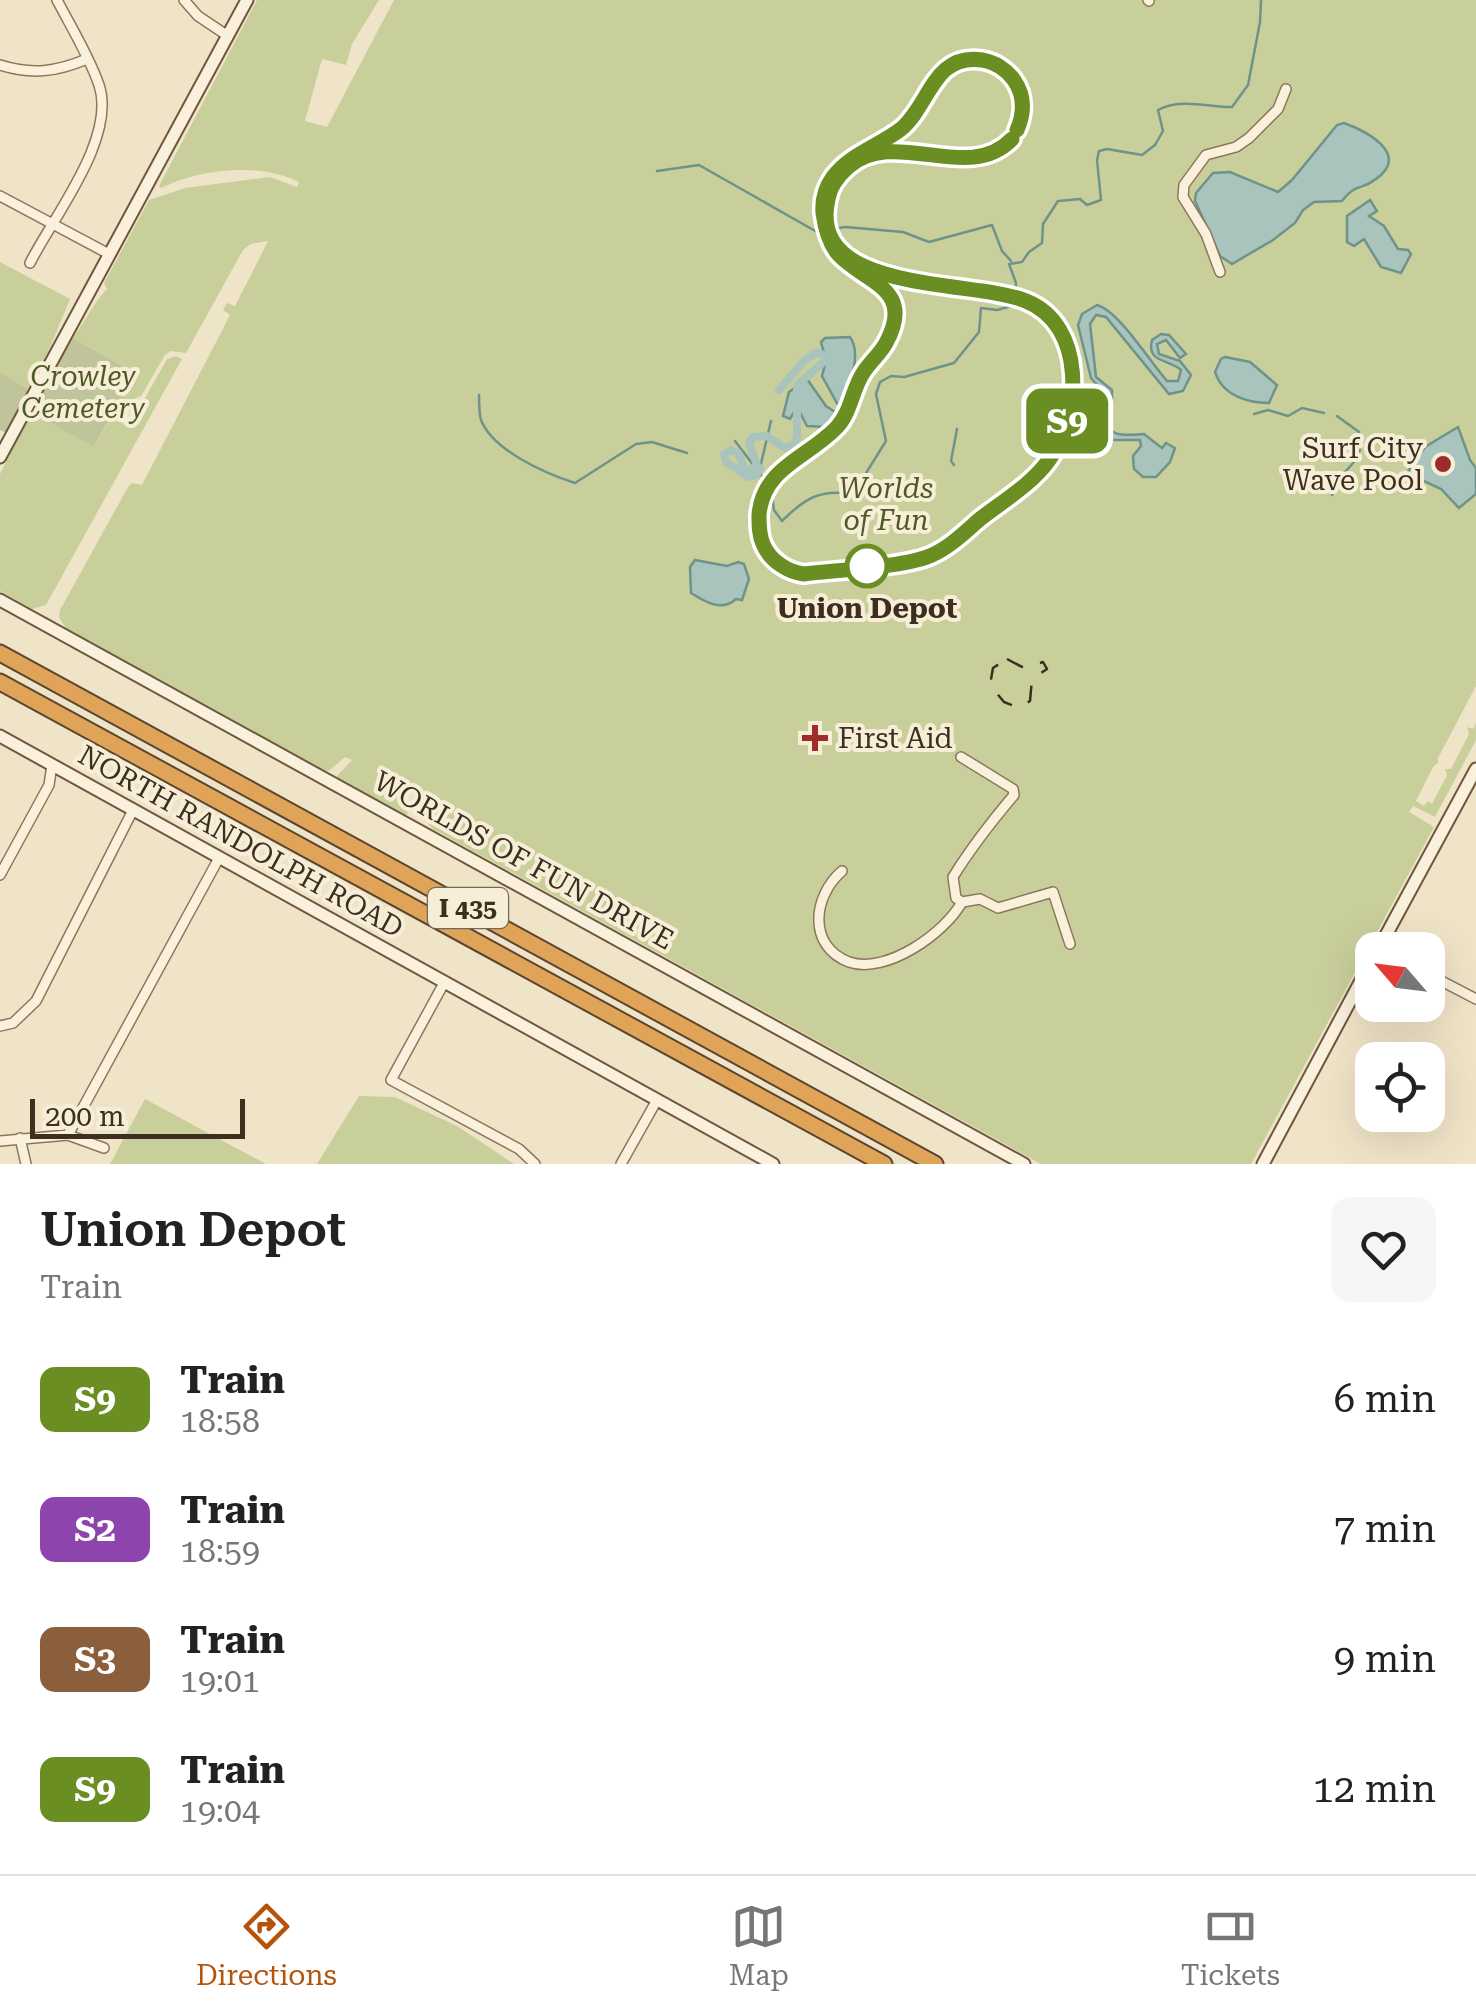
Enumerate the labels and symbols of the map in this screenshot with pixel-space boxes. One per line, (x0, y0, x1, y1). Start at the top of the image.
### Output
park label: Crowley Cemetery (21, 360, 146, 425)
line badge: S9 (1022, 388, 1112, 454)
place label: Surf City Wave Pool (1283, 432, 1423, 497)
marker: Surf City Wave Pool (1432, 453, 1454, 475)
park label: Worlds of Fun (839, 472, 933, 537)
marker: Union Depot (846, 545, 888, 587)
place label: Union Depot (777, 592, 957, 625)
place label: First Aid (838, 722, 953, 755)
marker: First Aid (802, 725, 828, 751)
street label: NORTH RANDOLPH ROAD (73, 738, 409, 945)
street label: WORLDS OF FUN DRIVE (368, 764, 679, 957)
road number: I 435 (428, 888, 508, 928)
north arrow (1355, 932, 1445, 1022)
scale bar (30, 1094, 245, 1138)

